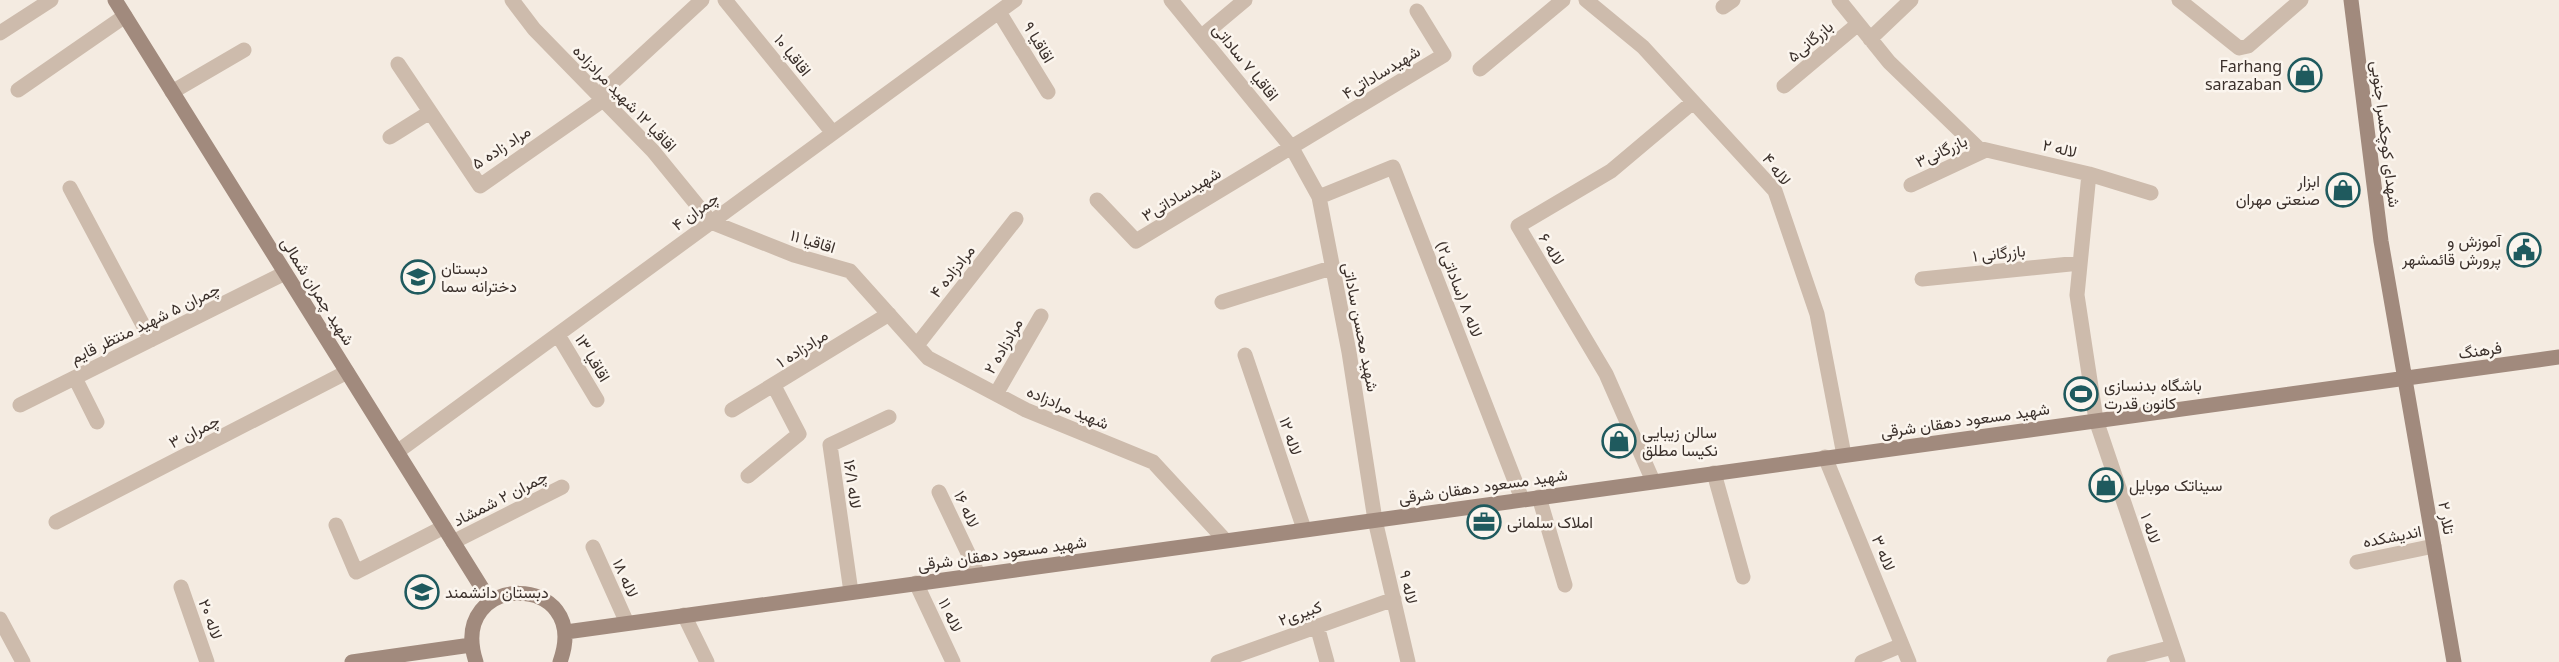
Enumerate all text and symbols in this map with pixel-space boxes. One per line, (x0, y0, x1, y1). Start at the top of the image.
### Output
street label: بازرگانی۵ (1782, 15, 1838, 67)
street label: اقاقیا ۹ (1018, 17, 1060, 67)
street label: اقاقیا ۷ ساداتی (1208, 19, 1284, 105)
street label: اقاقیا ۱۰ (769, 29, 817, 81)
street label: اقاقیا ۱۲ شهید مرادزاده (568, 40, 682, 156)
street label: شهیدساداتی۴ (1338, 40, 1424, 104)
place label: Farhang sarazaban (2205, 55, 2282, 95)
shop icon: Farhang sarazaban (2287, 57, 2323, 93)
street label: شهدای کوچکسرا جنوبی (2365, 59, 2406, 209)
street label: مراد زاده ۵ (467, 120, 535, 174)
street label: بازرگانی۳ (1911, 129, 1971, 173)
street label: لاله ۲ (2041, 133, 2079, 163)
street label: لاله ۴ (1757, 148, 1797, 190)
street label: شهیدساداتی۳ (1137, 162, 1225, 226)
place label: ابزار صنعتی مهران (2236, 170, 2320, 210)
shop icon: ابزار صنعتی مهران (2325, 172, 2361, 208)
street label: چمران ۴ (667, 186, 724, 236)
street label: اقاقیا ۱۱ (788, 224, 838, 258)
street label: لاله ۶ (1534, 229, 1570, 269)
place label: آموزش و پرورش قائمشهر (2401, 230, 2502, 271)
public building icon: آموزش و پرورش قائمشهر (2506, 232, 2542, 268)
street label: شهید چمران شمالی (275, 233, 360, 350)
street label: لاله ۸ (ساداتی۲) (1432, 238, 1488, 340)
street label: بازرگانی ۱ (1971, 239, 2027, 267)
street label: مرادزاده ۴ (924, 240, 980, 302)
place label: دبستان دخترانه سما (441, 257, 517, 297)
school or university icon: دبستان دخترانه سما (400, 259, 436, 295)
street label: شهید محسن ساداتی (1338, 261, 1384, 393)
street label: چمران ۵ شهید منتظر قایم (67, 277, 224, 370)
street label: مرادزاده ۲ (978, 314, 1028, 378)
street label: مرادزاده ۱ (772, 324, 832, 372)
street label: اقاقیا ۱۳ (570, 330, 616, 386)
street label: فرهنگ (2457, 336, 2503, 364)
place label: باشگاه بدنسازی کانون قدرت (2104, 374, 2202, 414)
sports icon: باشگاه بدنسازی کانون قدرت (2063, 376, 2099, 412)
street label: شهید مرادزاده (1024, 380, 1112, 434)
street label: شهید مسعود دهقان شرقی (1879, 397, 2051, 443)
street label: چمران ۳ (165, 409, 224, 454)
street label: لاله ۱۲ (1274, 414, 1308, 458)
place label: سالن زیبایی نکیسا مطلق (1642, 421, 1718, 461)
shop icon: سالن زیبایی نکیسا مطلق (1601, 423, 1637, 459)
street label: لاله ۱۶/۱ (839, 458, 867, 510)
street label: شهید مسعود دهقان شرقی (1397, 463, 1569, 509)
street label: چمران ۲ شمشاد (449, 465, 552, 532)
shop icon: سیناتک موبایل (2088, 467, 2124, 503)
place label: سیناتک موبایل (2129, 474, 2222, 496)
street label: لاله ۱۶ (949, 487, 985, 531)
street label: تلار ۲ (2433, 500, 2461, 536)
office icon: املاک سلمانی (1466, 504, 1502, 540)
street label: لاله ۱ (2136, 510, 2166, 546)
place label: املاک سلمانی (1507, 511, 1593, 533)
street label: اندیشکده (2361, 520, 2423, 552)
street label: شهید مسعود دهقان شرقی (916, 530, 1088, 576)
street label: لاله ۳ (1867, 532, 1901, 574)
street label: لاله ۱۸ (608, 555, 644, 601)
street label: لاله ۹ (1394, 568, 1424, 606)
school or university icon: دبستان دانشمند (404, 574, 440, 610)
place label: دبستان دانشمند (445, 581, 549, 603)
street label: لاله ۱۱ (934, 594, 968, 636)
street label: کبیری۲ (1275, 595, 1325, 631)
street label: لاله ۲۰ (194, 596, 228, 642)

